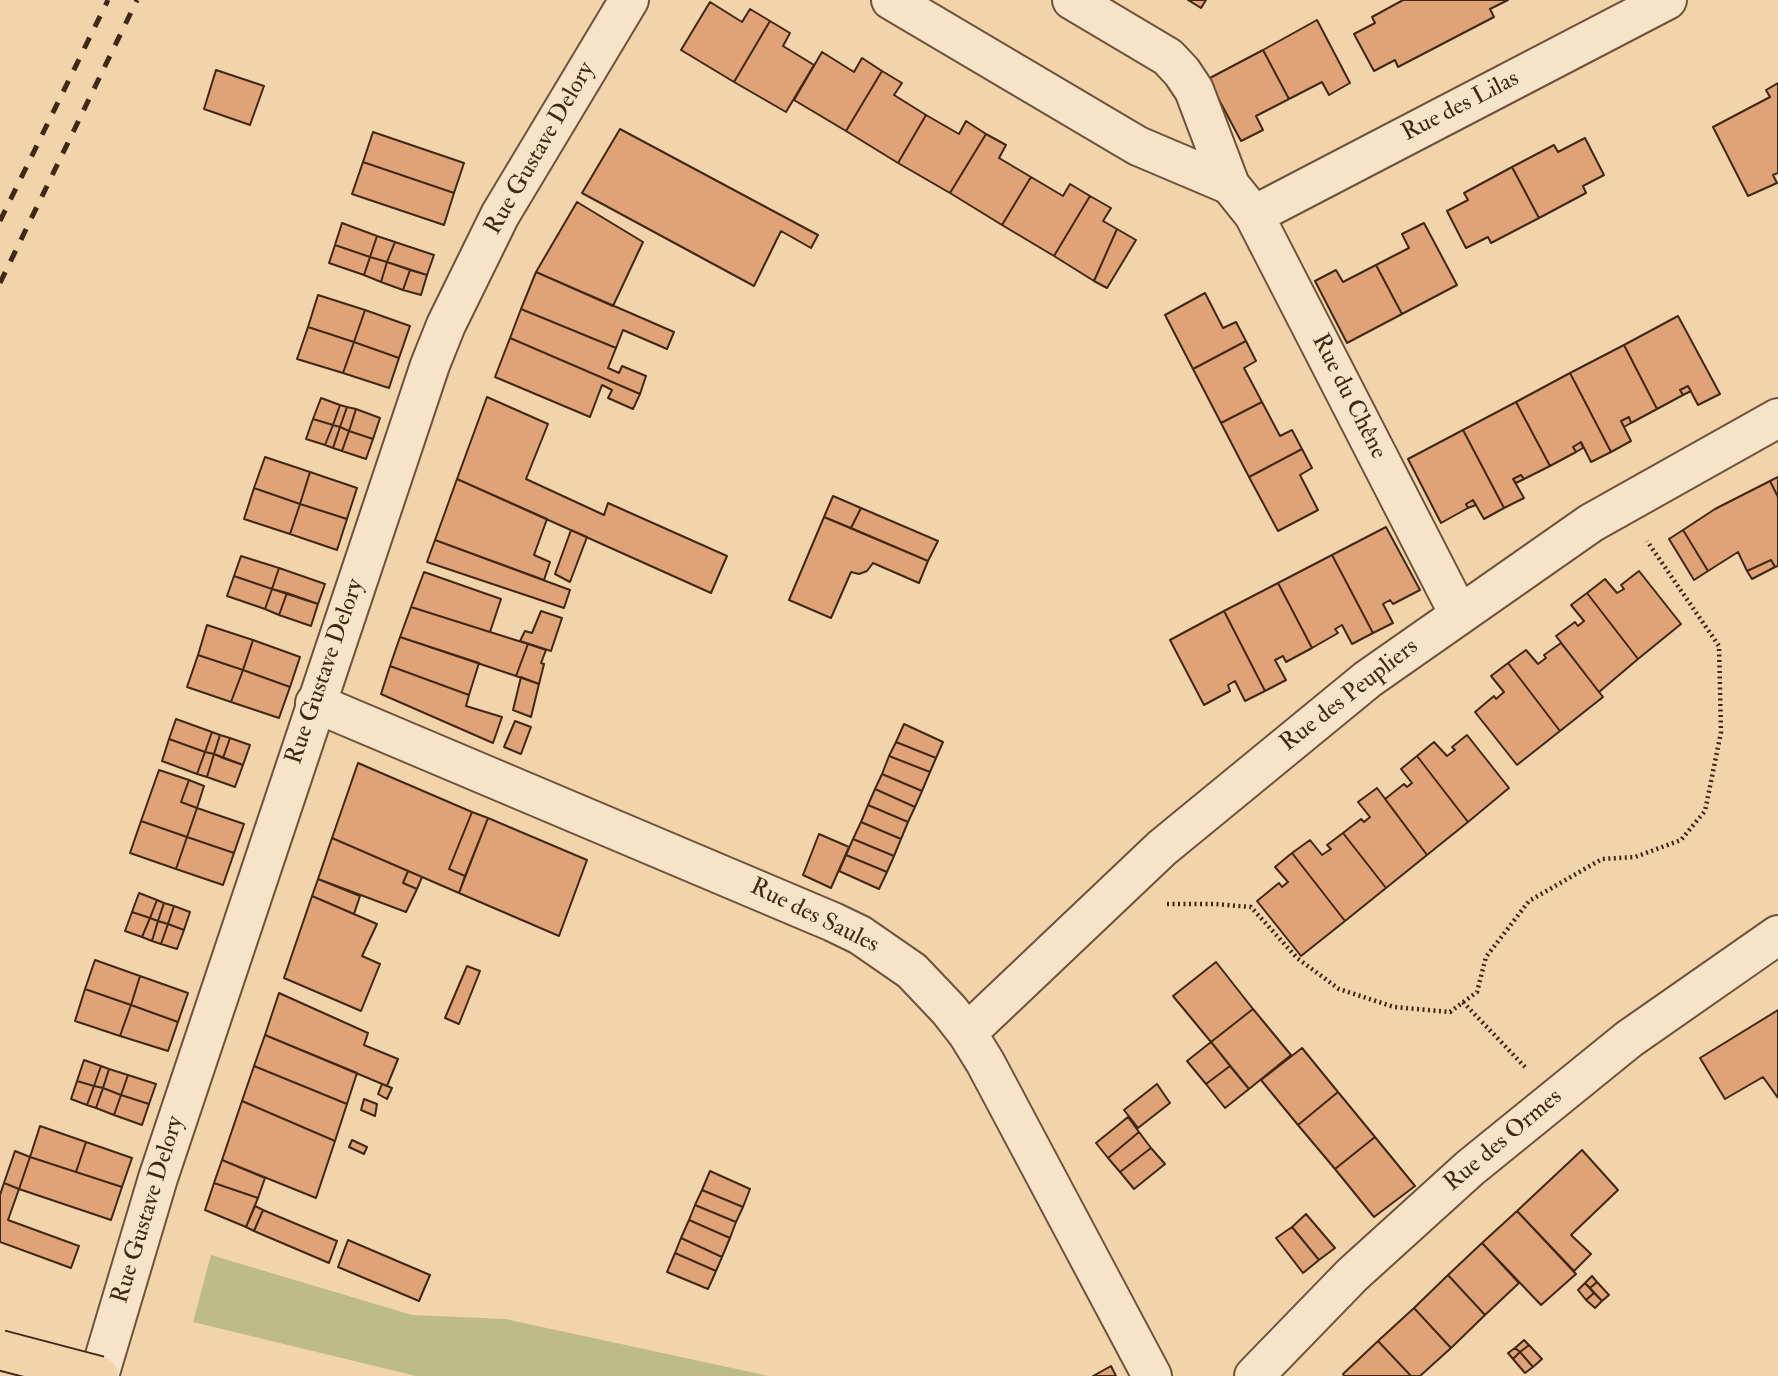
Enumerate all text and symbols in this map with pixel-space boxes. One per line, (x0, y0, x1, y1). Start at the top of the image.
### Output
street label: Rue Gustave Delory (480, 58, 602, 240)
street label: Rue des Lilas (1398, 65, 1524, 149)
street label: Rue du Chêne (1304, 330, 1392, 464)
street label: Rue Gustave Delory (281, 575, 371, 769)
street label: Rue des Peupliers (1275, 633, 1425, 759)
street label: Rue des Saules (745, 873, 883, 961)
street label: Rue des Ormes (1439, 1083, 1569, 1199)
street label: Rue Gustave Delory (107, 1113, 191, 1307)

